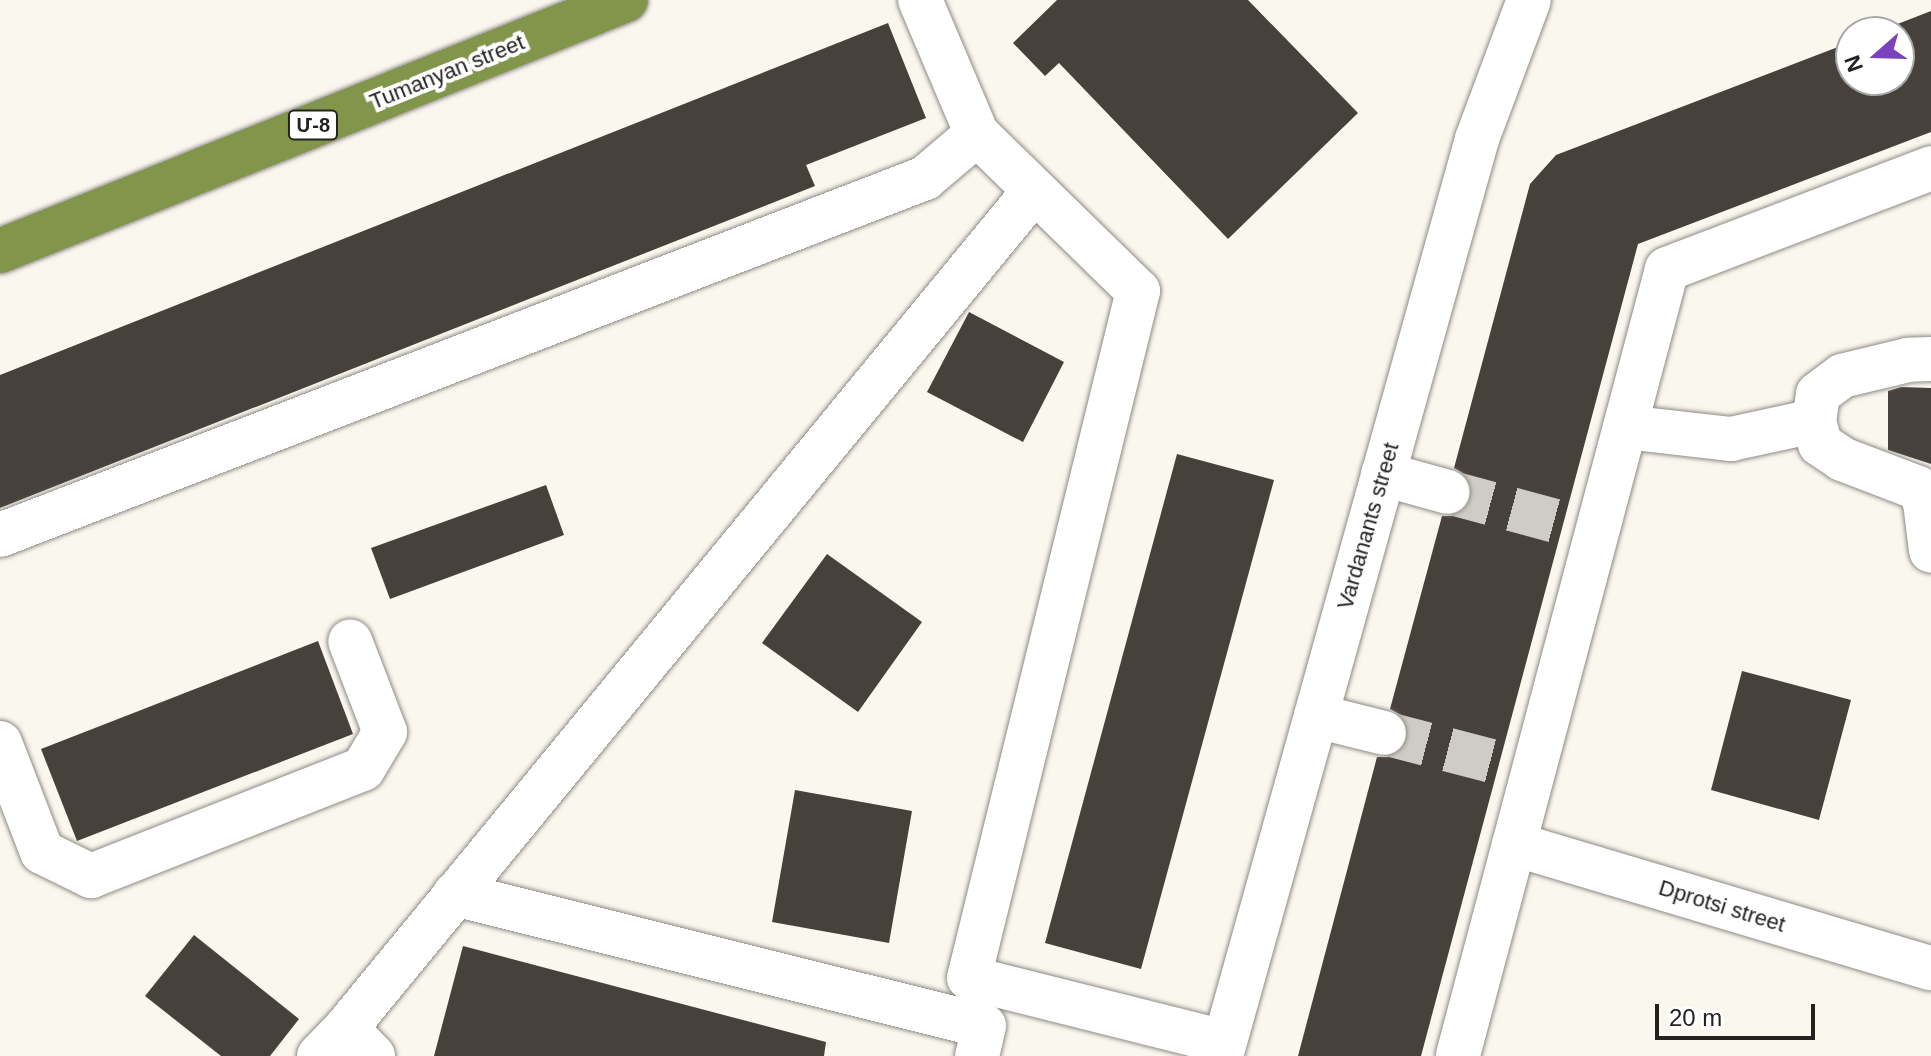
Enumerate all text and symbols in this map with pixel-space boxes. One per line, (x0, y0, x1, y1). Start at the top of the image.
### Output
north arrow (1835, 16, 1915, 96)
street label: Tumanyan street (366, 29, 528, 115)
text: N (1839, 52, 1868, 75)
road number: Մ-8 (287, 109, 339, 141)
street label: Vardanants street (1332, 440, 1404, 612)
street label: Dprotsi street (1656, 874, 1788, 938)
scale bar (1659, 988, 1819, 1038)
text: 20 m (1669, 1004, 1722, 1031)

